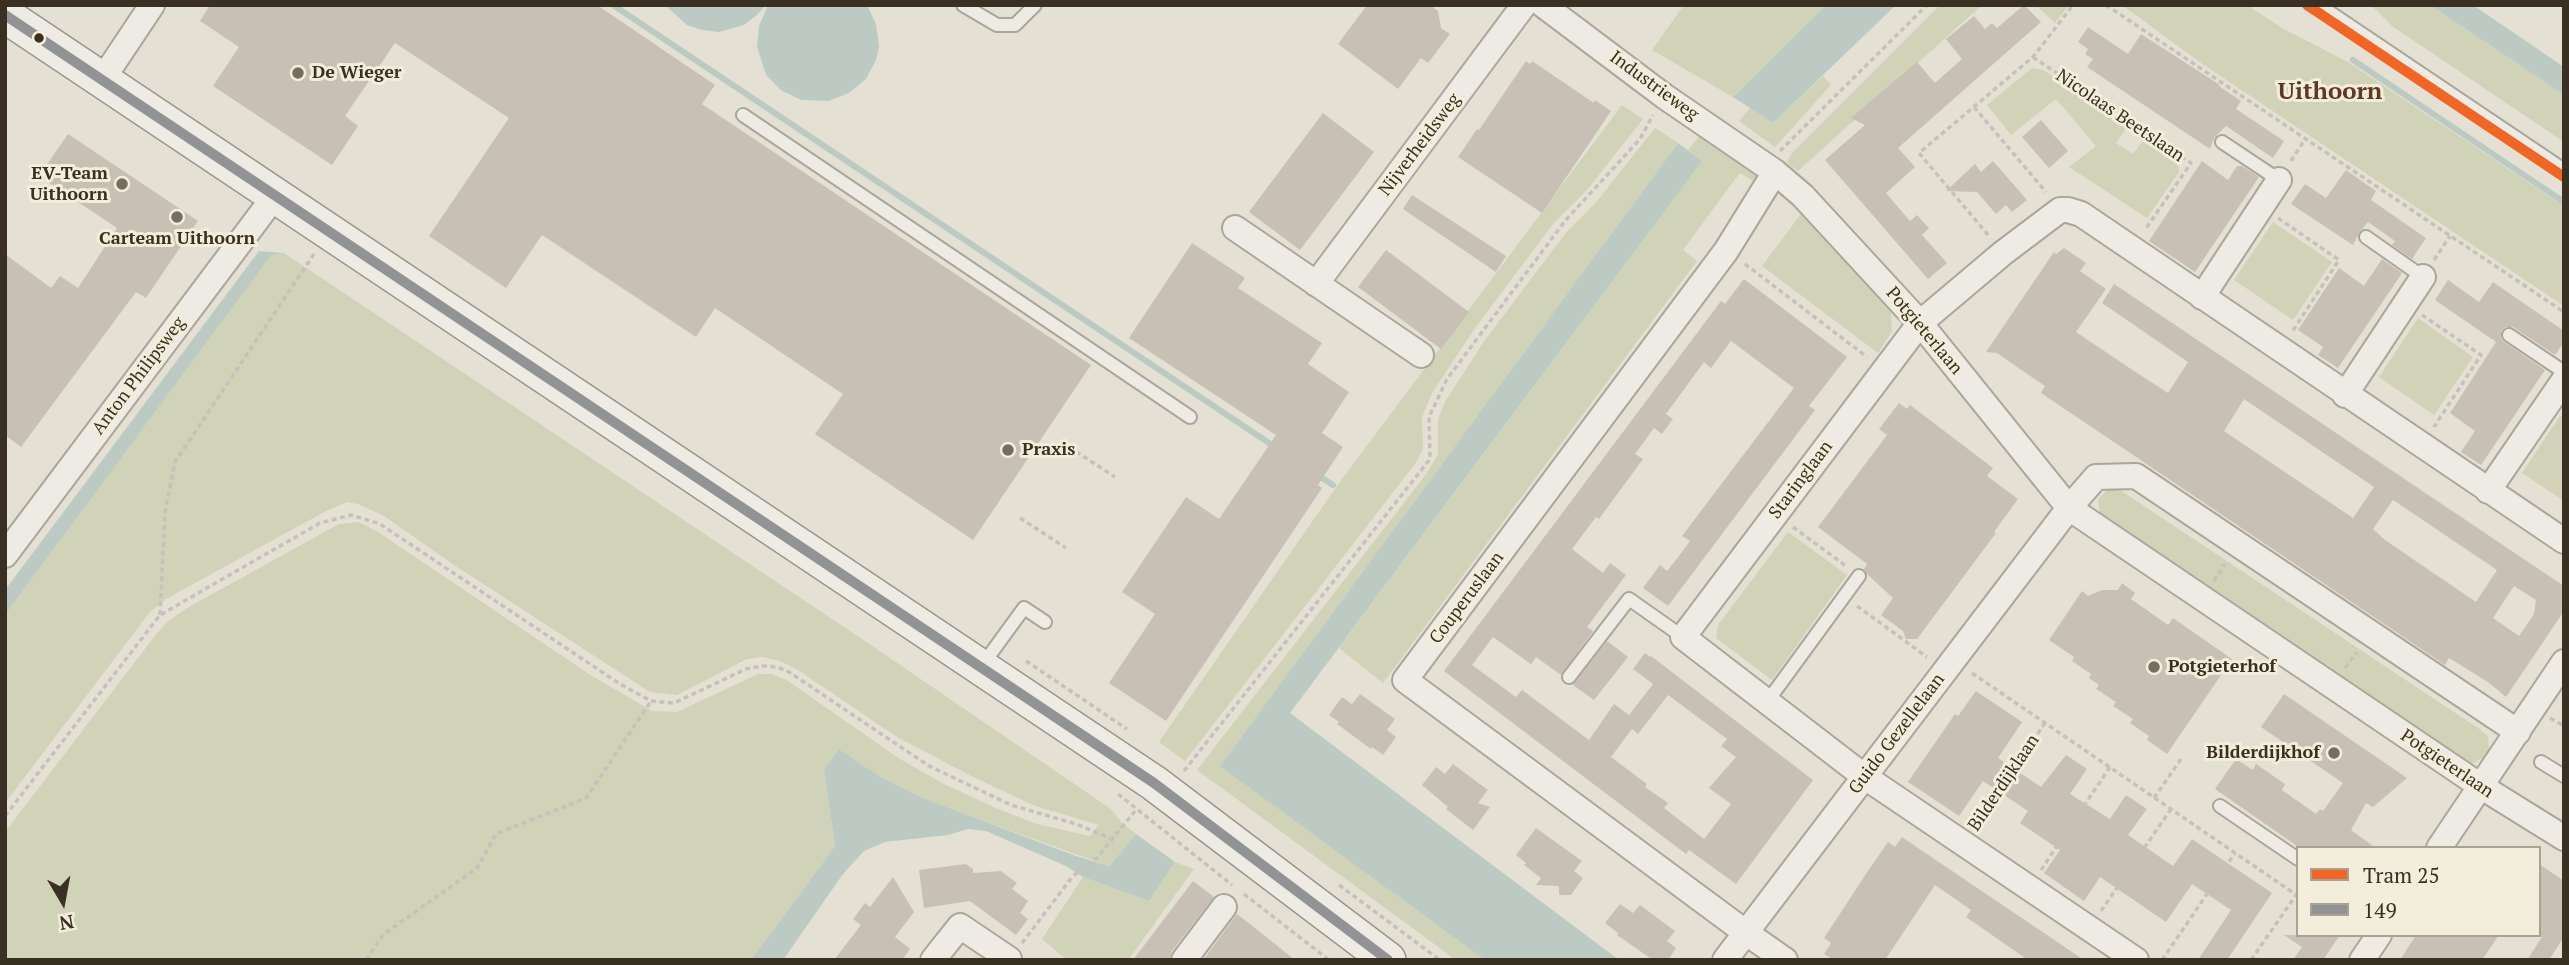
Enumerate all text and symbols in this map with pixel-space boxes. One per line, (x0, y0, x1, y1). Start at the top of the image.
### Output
unlabelled marker (32, 31, 46, 45)
street label: Industrieweg (1605, 47, 1703, 125)
place label: De Wieger (312, 62, 402, 84)
marker: De Wieger (290, 65, 306, 81)
street label: Nicolaas Beetslaan (2052, 65, 2188, 167)
district label: Uithoorn (2278, 78, 2382, 106)
street label: Nijverheidsweg (1374, 89, 1466, 201)
place label: EV-Team Uithoorn (30, 163, 108, 206)
marker: EV-Team Uithoorn (114, 176, 130, 192)
marker: Carteam Uithoorn (169, 209, 185, 225)
place label: Carteam Uithoorn (99, 228, 255, 250)
street label: Potgieterlaan (1881, 283, 1967, 379)
street label: Anton Philipsweg (88, 313, 190, 439)
street label: Staringlaan (1765, 437, 1837, 523)
place label: Praxis (1022, 439, 1075, 461)
marker: Praxis (1000, 442, 1016, 458)
street label: Couperuslaan (1425, 548, 1509, 648)
place label: Potgieterhof (2168, 656, 2276, 678)
marker: Potgieterhof (2146, 659, 2162, 675)
street label: Guido Gezellelaan (1845, 669, 1949, 799)
street label: Potgieterlaan (2396, 725, 2498, 803)
street label: Bilderdijklaan (1964, 731, 2044, 835)
place label: Bilderdijkhof (2206, 742, 2320, 764)
marker: Bilderdijkhof (2326, 745, 2342, 761)
legend (2296, 846, 2541, 937)
text: Tram 25 (2363, 861, 2440, 889)
north arrow (28, 867, 98, 937)
text: 149 (2363, 896, 2397, 924)
text: N (57, 910, 76, 937)

